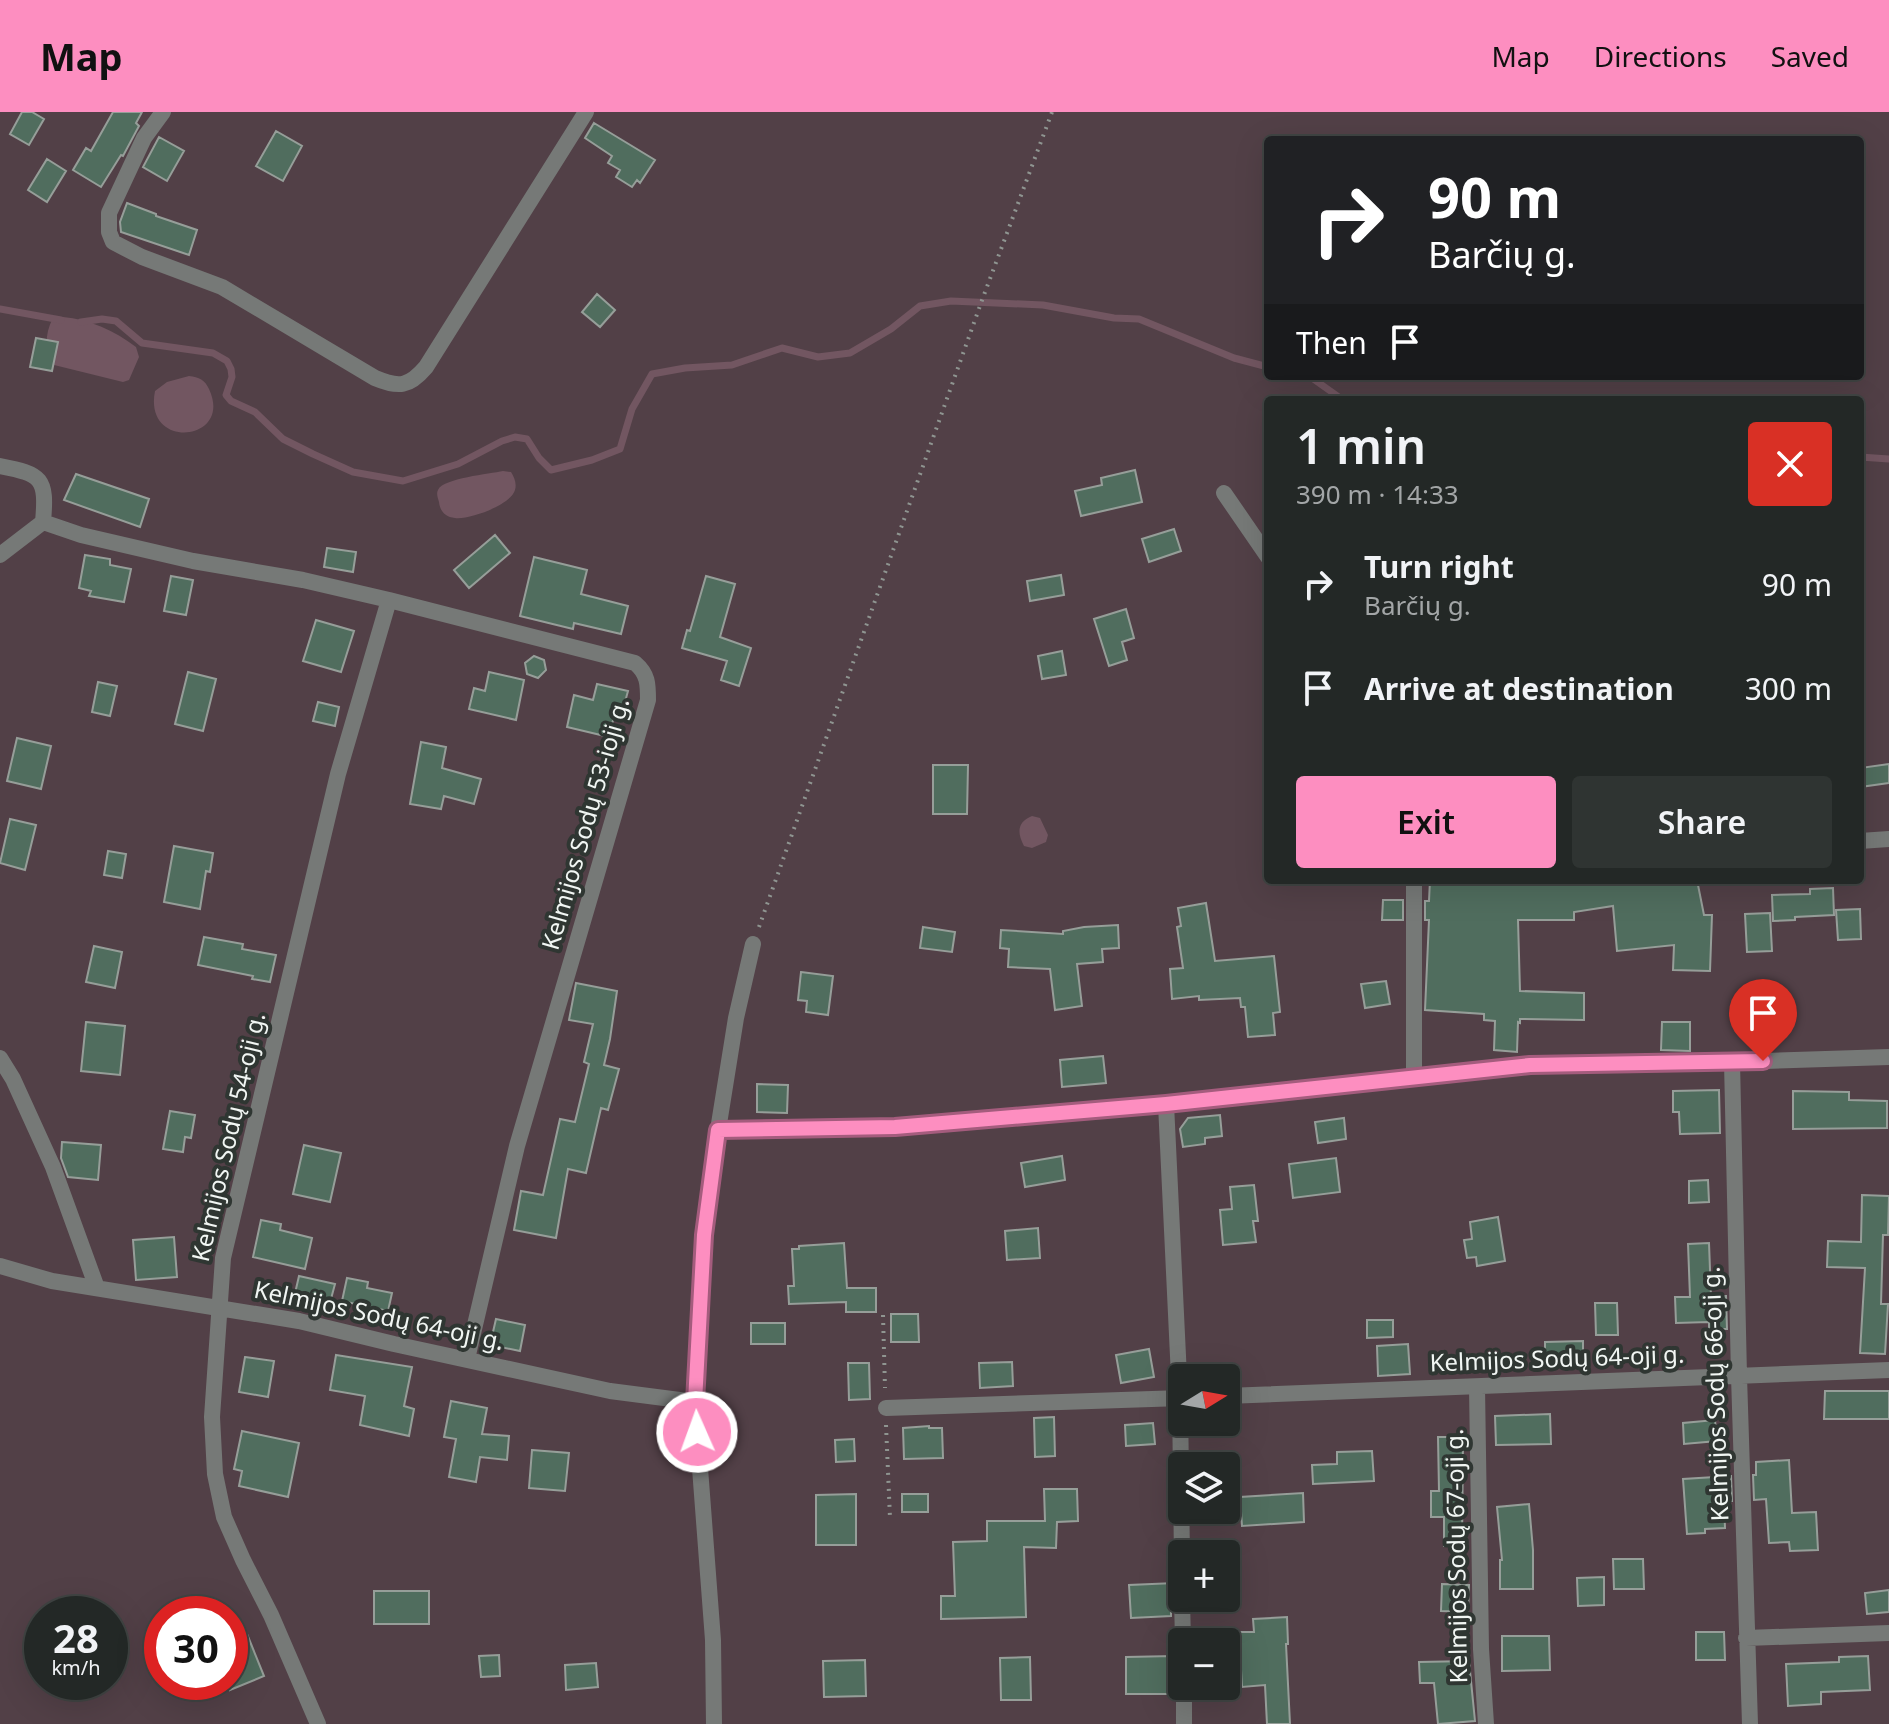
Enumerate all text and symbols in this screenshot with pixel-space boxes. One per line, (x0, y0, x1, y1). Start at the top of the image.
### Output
text: Map (40, 30, 123, 82)
text: Map (1491, 37, 1550, 75)
text: Directions (1594, 37, 1727, 75)
text: Saved (1771, 37, 1849, 75)
text: 90 m (1428, 158, 1561, 234)
icon: right (1296, 168, 1400, 272)
text: Barčių g. (1428, 230, 1576, 279)
icon: arrive (1383, 320, 1427, 364)
text: Then (1296, 322, 1367, 363)
text: 1 min (1296, 413, 1426, 478)
button: close (1748, 422, 1832, 506)
text: 390 m · 14:33 (1296, 476, 1459, 512)
text: Turn right (1364, 546, 1514, 587)
icon: right (1296, 562, 1340, 606)
text: 90 m (1762, 564, 1832, 605)
text: Barčių g. (1364, 587, 1471, 623)
icon: arrive (1296, 666, 1340, 710)
text: Arrive at destination (1364, 668, 1674, 709)
text: 300 m (1745, 668, 1832, 709)
street label: Kelmijos Sodų 53-ioji g. (533, 694, 636, 954)
button: Exit (1296, 776, 1556, 868)
button: Share (1572, 776, 1832, 868)
pin (1729, 979, 1797, 1061)
icon: arrive (1741, 991, 1785, 1035)
street label: Kelmijos Sodų 54-oji g. (183, 1009, 272, 1264)
street label: Kelmijos Sodų 66-oji g. (1694, 1266, 1735, 1522)
street label: Kelmijos Sodų 64-oji g. (251, 1272, 507, 1357)
street label: Kelmijos Sodų 64-oji g. (1429, 1337, 1685, 1378)
north arrow (1168, 1364, 1240, 1436)
map controls (1168, 1364, 1240, 1700)
position arrow (655, 1390, 739, 1474)
street label: Kelmijos Sodų 67-oji g. (1437, 1428, 1474, 1684)
button: layers (1168, 1452, 1240, 1524)
button: + (1168, 1540, 1240, 1612)
speed limit sign: 30 (144, 1596, 248, 1700)
text: 28 (53, 1610, 99, 1665)
button: − (1168, 1628, 1240, 1700)
text: km/h (51, 1654, 101, 1681)

